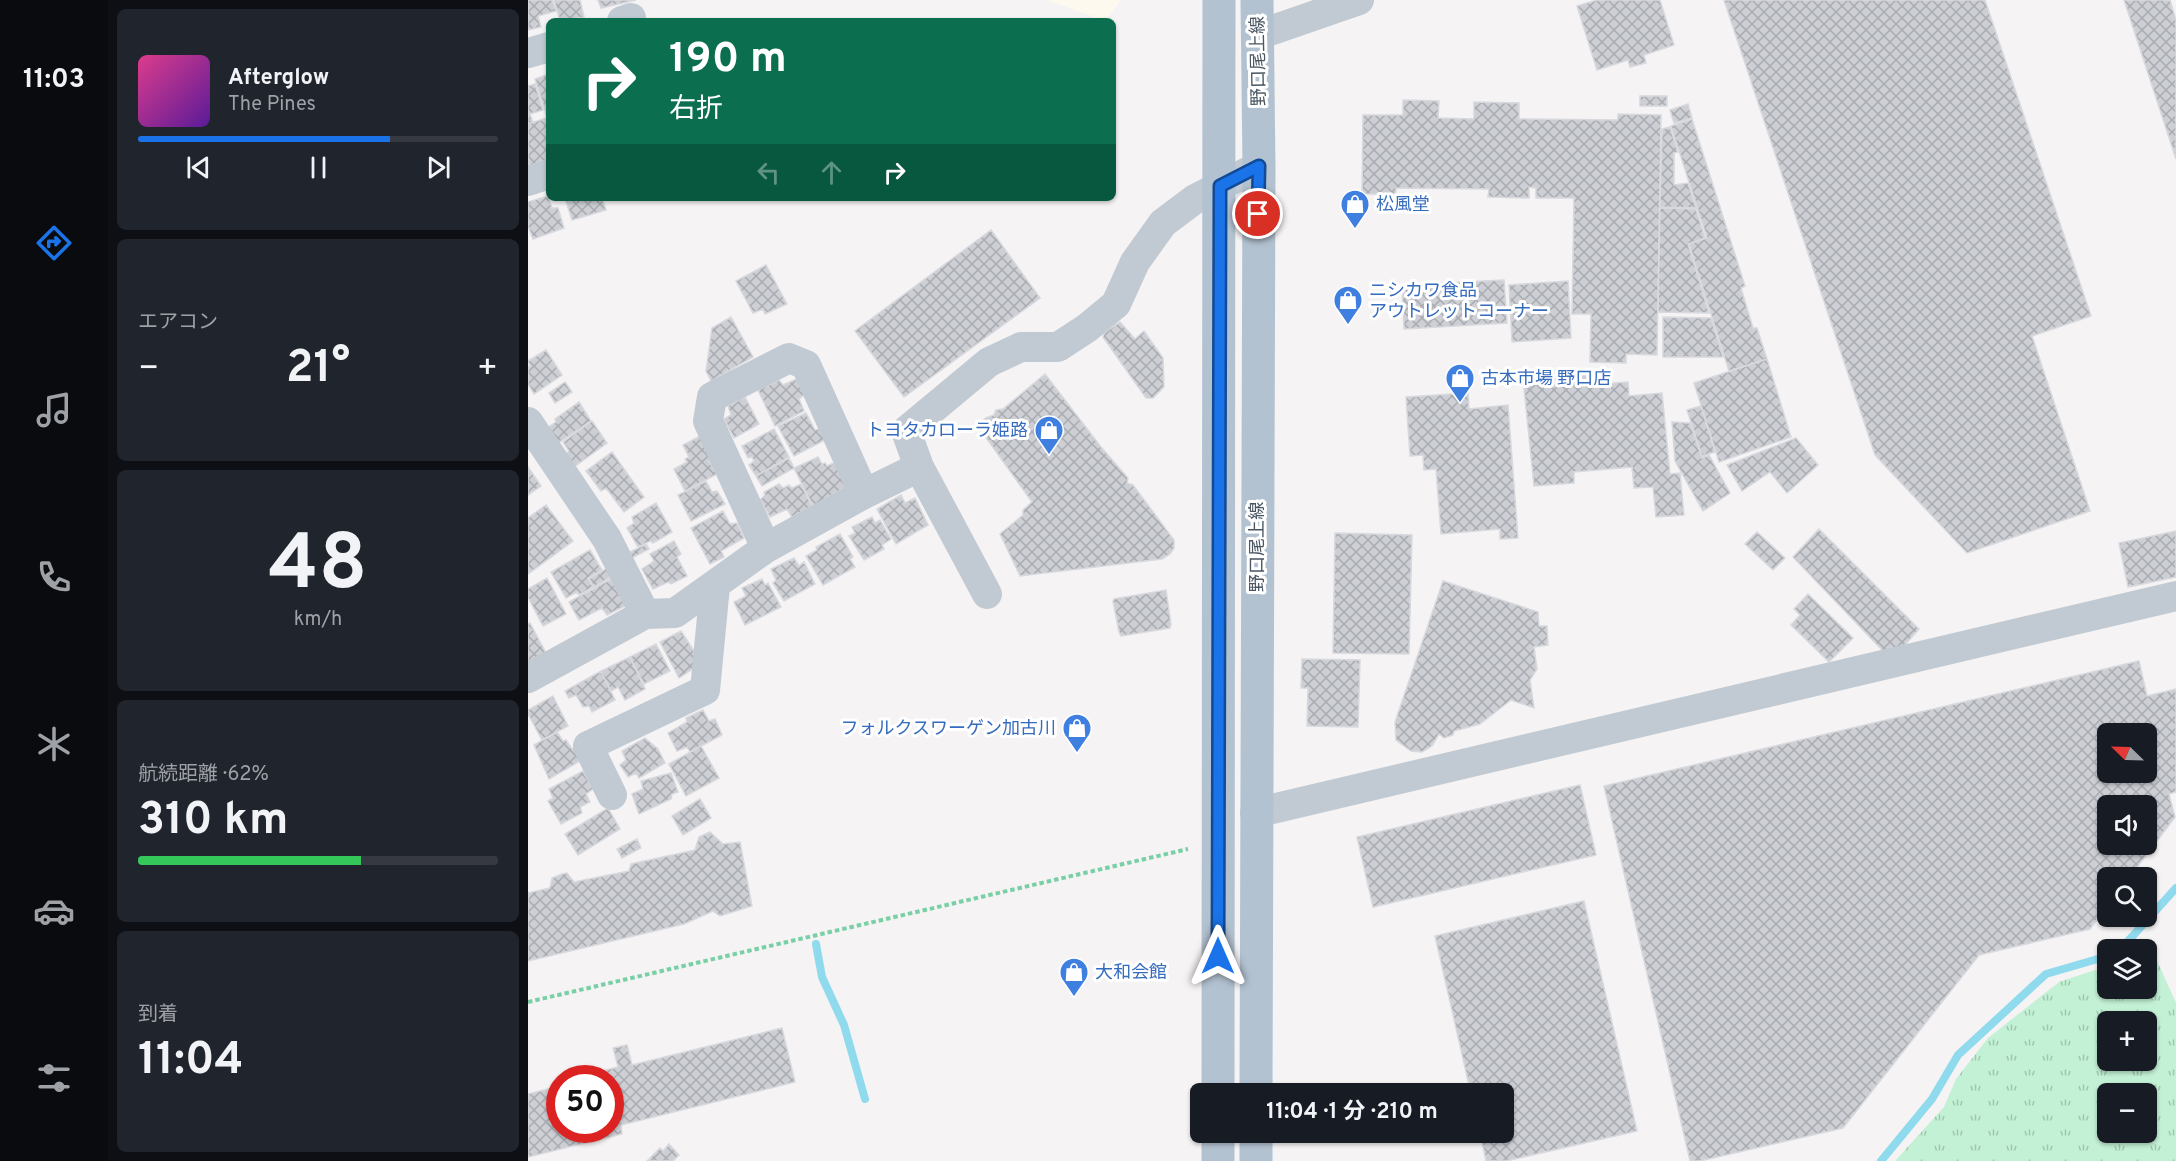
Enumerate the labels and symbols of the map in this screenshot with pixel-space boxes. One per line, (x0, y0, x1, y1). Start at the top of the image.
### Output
street label: 野口尾上線 (1247, 16, 1272, 106)
pin (1232, 188, 1283, 239)
shop icon: 松風堂 (1339, 188, 1371, 230)
place label: 松風堂 (1376, 194, 1430, 217)
place label: ニシカワ食品 アウトレットコーナー (1369, 280, 1549, 324)
shop icon: ニシカワ食品 アウトレットコーナー (1332, 284, 1364, 326)
shop icon: 古本市場 野口店 (1444, 362, 1476, 404)
place label: 古本市場 野口店 (1481, 368, 1611, 391)
shop icon: トヨタカローラ姫路 (1033, 414, 1065, 456)
place label: トヨタカローラ姫路 (866, 420, 1028, 443)
street label: 野口尾上線 (1247, 502, 1270, 592)
shop icon: フォルクスワーゲン加古川 (1061, 712, 1093, 754)
place label: フォルクスワーゲン加古川 (841, 718, 1056, 741)
north arrow (2097, 723, 2157, 783)
position arrow (1186, 924, 1250, 988)
shop icon: 大和会館 (1058, 956, 1090, 998)
place label: 大和会館 (1095, 962, 1167, 985)
speed limit sign: 50 (546, 1065, 624, 1143)

